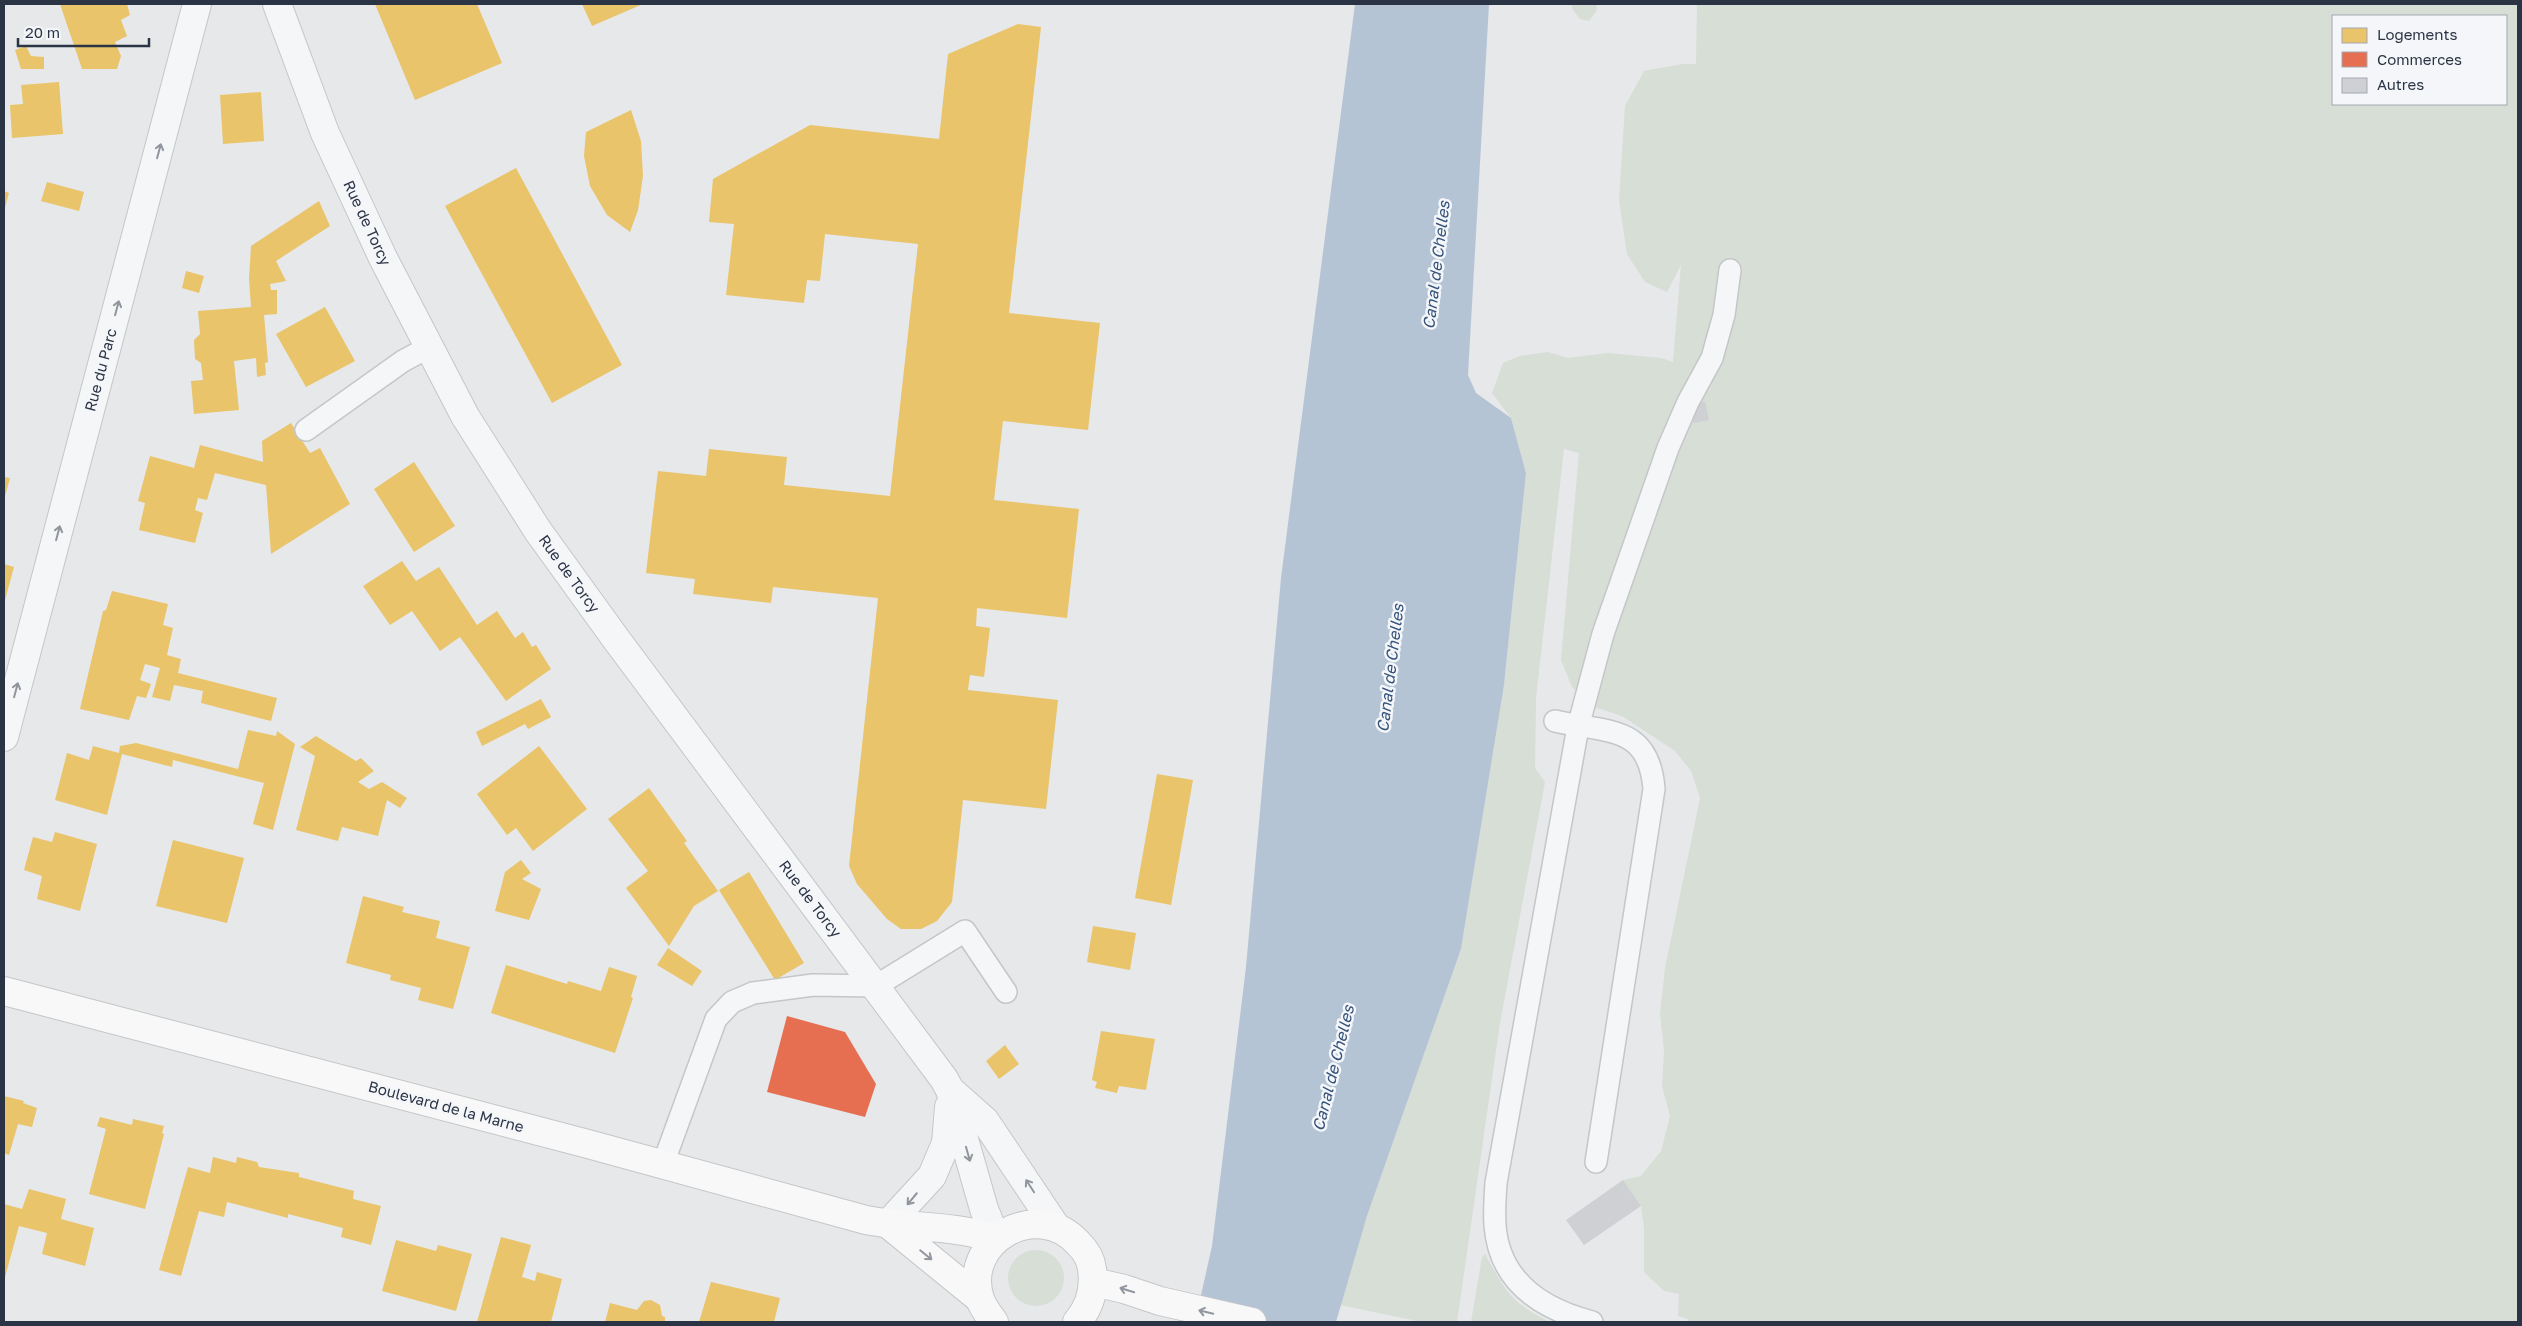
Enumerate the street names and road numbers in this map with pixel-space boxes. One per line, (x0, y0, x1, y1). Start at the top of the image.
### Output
street label: Rue de Torcy (340, 177, 396, 269)
street label: Rue du Parc (80, 326, 120, 413)
street label: Rue de Torcy (535, 531, 604, 616)
street label: Rue de Torcy (776, 856, 846, 941)
street label: Boulevard de la Marne (367, 1077, 526, 1136)

